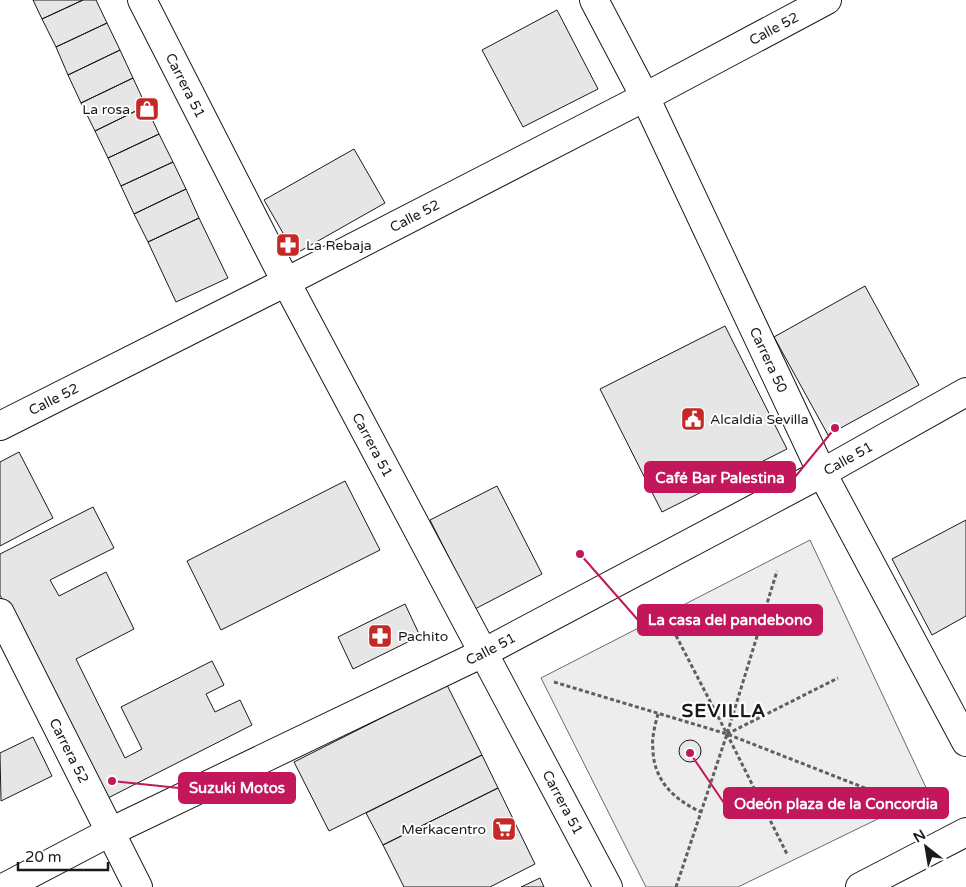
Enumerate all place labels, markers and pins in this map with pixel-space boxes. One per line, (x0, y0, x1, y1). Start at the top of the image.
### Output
shop icon: La rosa (134, 96, 160, 122)
place label: La rosa (82, 101, 130, 118)
pharmacy icon: La Rebaja (275, 232, 301, 258)
place label: La Rebaja (306, 237, 372, 254)
public building icon: Alcaldía Sevilla (680, 406, 706, 432)
place label: Alcaldía Sevilla (710, 411, 809, 428)
callout: Café Bar Palestina (645, 462, 795, 492)
callout: La casa del pandebono (638, 605, 822, 635)
pharmacy icon: Pachito (367, 623, 393, 649)
place label: Pachito (398, 628, 448, 645)
callout: Suzuki Motos (179, 773, 295, 803)
callout: Odeón plaza de la Concordia (724, 788, 948, 818)
supermarket icon: Merkacentro (491, 816, 517, 842)
place label: Merkacentro (401, 821, 486, 838)

